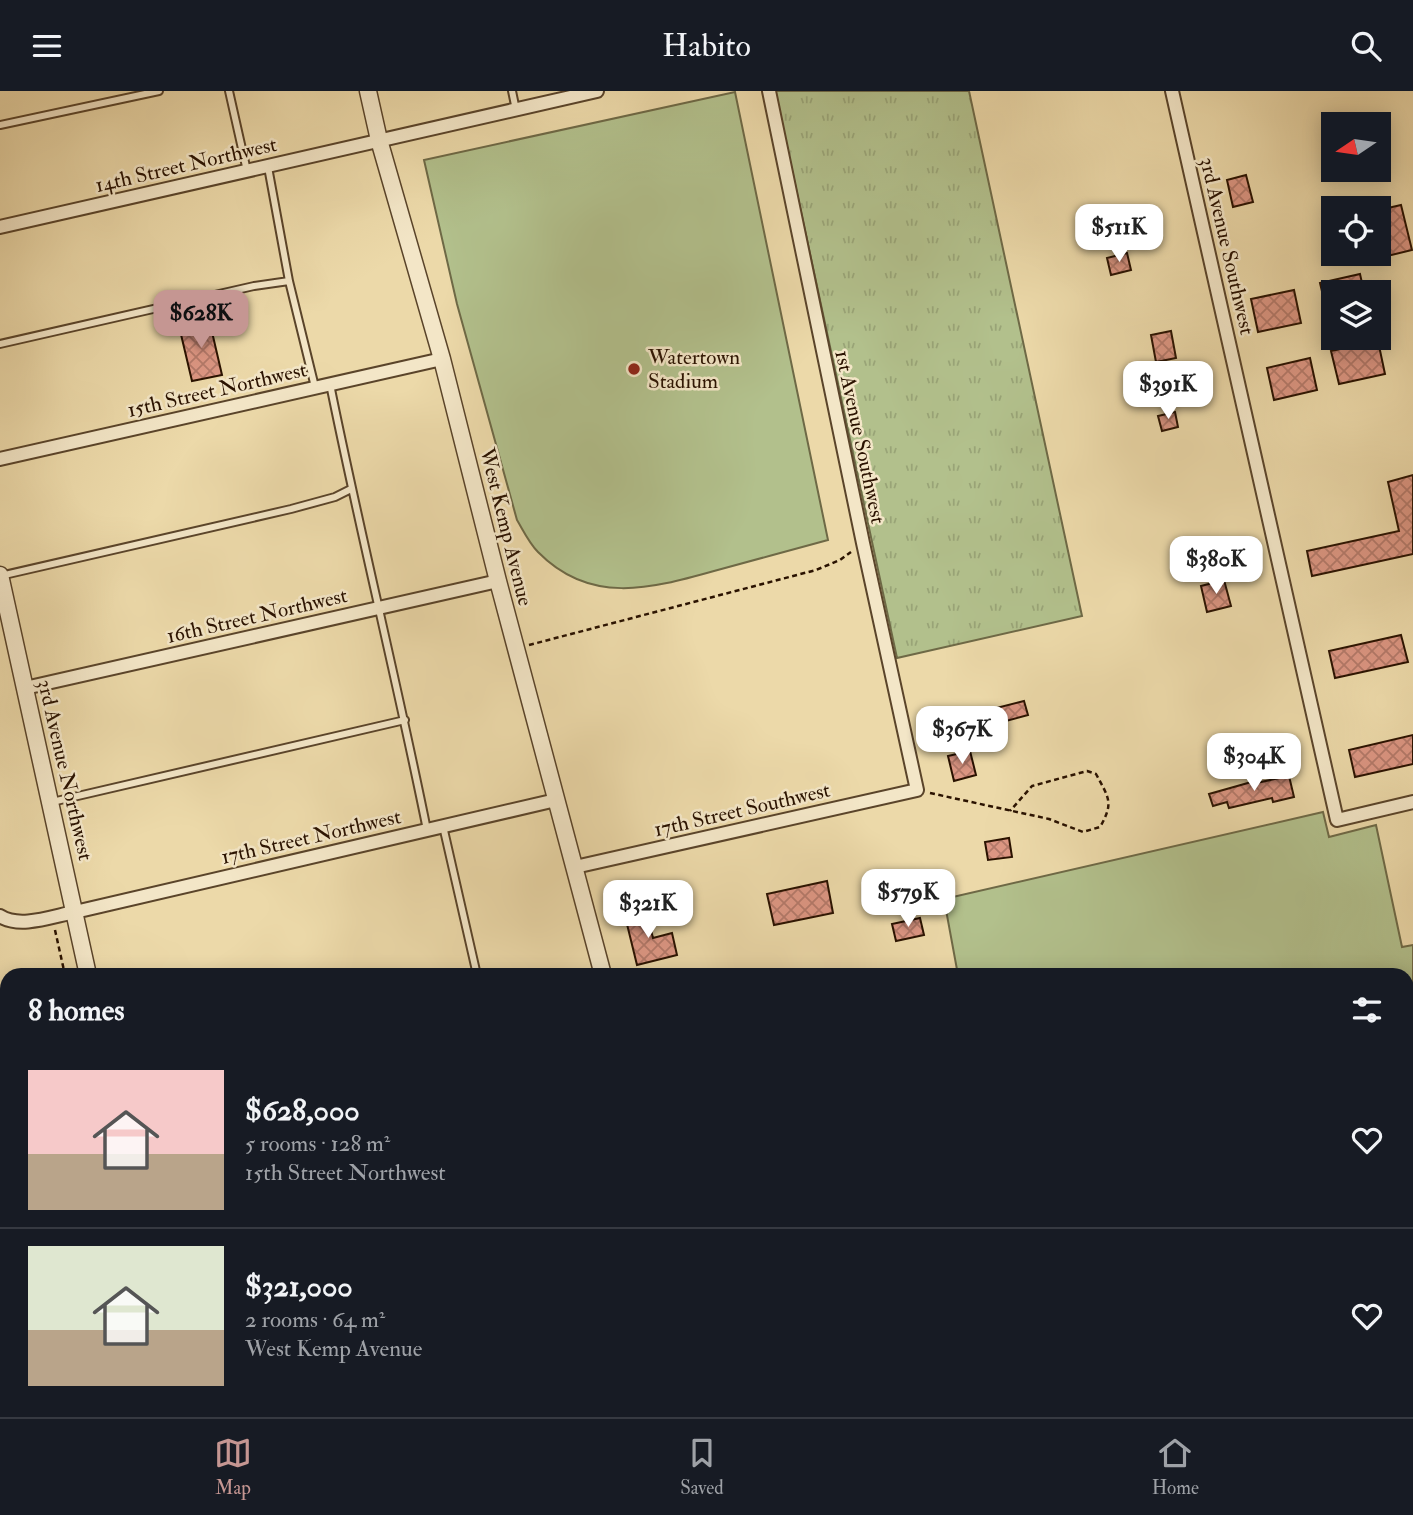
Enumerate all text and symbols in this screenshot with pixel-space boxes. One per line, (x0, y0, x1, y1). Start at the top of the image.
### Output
text: Habito (662, 26, 751, 66)
icon: menu (28, 27, 66, 65)
icon: search (1347, 27, 1385, 65)
north arrow (1321, 112, 1391, 182)
map controls (1321, 112, 1391, 350)
street label: 14th Street Northwest (93, 131, 280, 199)
street label: 3rd Avenue Southwest (1193, 155, 1261, 338)
button: locate (1321, 196, 1391, 266)
pin: $511K (1070, 205, 1168, 264)
text: $511K (1091, 212, 1147, 241)
button: layers (1321, 280, 1391, 350)
pin: $628K (152, 291, 250, 350)
text: $628K (169, 298, 233, 327)
place label: Watertown Stadium (647, 344, 740, 395)
street label: 1st Avenue Southwest (828, 348, 892, 526)
street label: 15th Street Northwest (125, 356, 310, 424)
marker: Watertown Stadium (626, 361, 642, 377)
pin: $391K (1119, 361, 1217, 421)
text: $391K (1139, 369, 1197, 398)
street label: West Kemp Avenue (473, 444, 539, 609)
pin: $380K (1167, 537, 1265, 596)
text: $380K (1186, 544, 1246, 573)
street label: 16th Street Northwest (164, 582, 350, 650)
street label: 3rd Avenue Northwest (31, 677, 99, 863)
pin: $367K (913, 707, 1011, 766)
text: $367K (932, 714, 992, 743)
pin: $304K (1205, 733, 1303, 793)
text: $304K (1223, 741, 1285, 770)
street label: 17th Street Southwest (651, 777, 833, 843)
street label: 17th Street Northwest (218, 803, 404, 871)
pin: $579K (859, 869, 957, 929)
text: $579K (877, 877, 939, 906)
pin: $321K (599, 881, 697, 940)
text: $321K (619, 888, 677, 917)
icon: filters (1348, 991, 1386, 1029)
text: 8 homes (28, 992, 125, 1029)
text: $628,000 (245, 1092, 360, 1129)
icon: home (84, 1098, 168, 1182)
icon: heart (1348, 1121, 1386, 1159)
text: 5 rooms · 128 m² (245, 1129, 390, 1158)
text: 15th Street Northwest (245, 1158, 446, 1187)
text: $321,000 (245, 1268, 353, 1305)
icon: home (84, 1274, 168, 1358)
icon: heart (1348, 1297, 1386, 1335)
text: 2 rooms · 64 m² (245, 1305, 385, 1334)
text: West Kemp Avenue (245, 1334, 422, 1363)
tab: Map (214, 1434, 252, 1500)
tab: Saved (680, 1434, 724, 1500)
tab: Home (1152, 1434, 1199, 1500)

